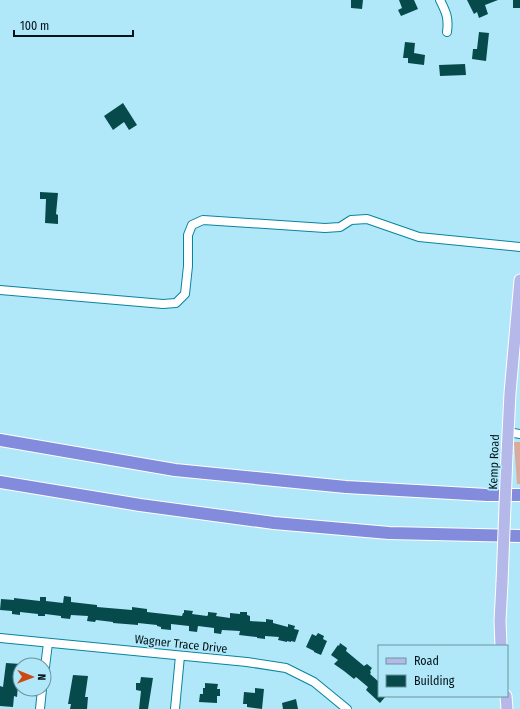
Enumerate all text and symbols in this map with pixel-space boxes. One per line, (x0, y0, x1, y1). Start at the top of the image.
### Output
scale bar (14, 12, 133, 38)
text: 100 m (20, 19, 49, 33)
street label: Kemp Road (486, 434, 502, 490)
street label: Wagner Trace Drive (134, 632, 228, 656)
legend (378, 645, 508, 697)
text: Road (414, 654, 439, 668)
north arrow (12, 657, 52, 697)
text: N (35, 674, 48, 681)
text: Building (414, 674, 455, 688)

